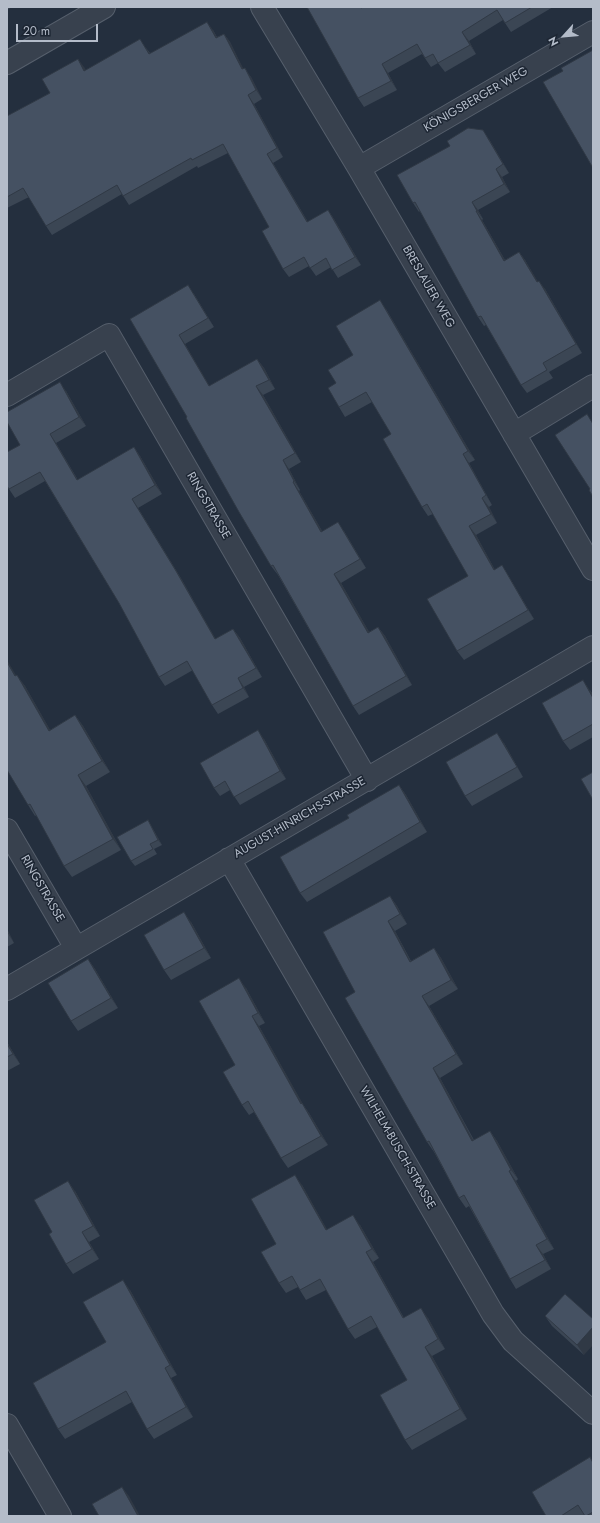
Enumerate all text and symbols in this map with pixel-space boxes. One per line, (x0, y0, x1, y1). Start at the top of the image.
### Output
scale bar (18, 16, 100, 42)
north arrow (544, 16, 584, 56)
text: 20 m (23, 22, 50, 40)
text: N (544, 34, 562, 49)
street label: KÖNIGSBERGER WEG (421, 64, 531, 136)
street label: BRESLAUER WEG (399, 243, 457, 331)
street label: RINGSTRASSE (183, 470, 233, 542)
street label: AUGUST-HINRICHS-STRASSE (232, 774, 368, 862)
street label: RINGSTRASSE (17, 853, 67, 925)
street label: WILHELM-BUSCH-STRASSE (356, 1084, 438, 1212)

